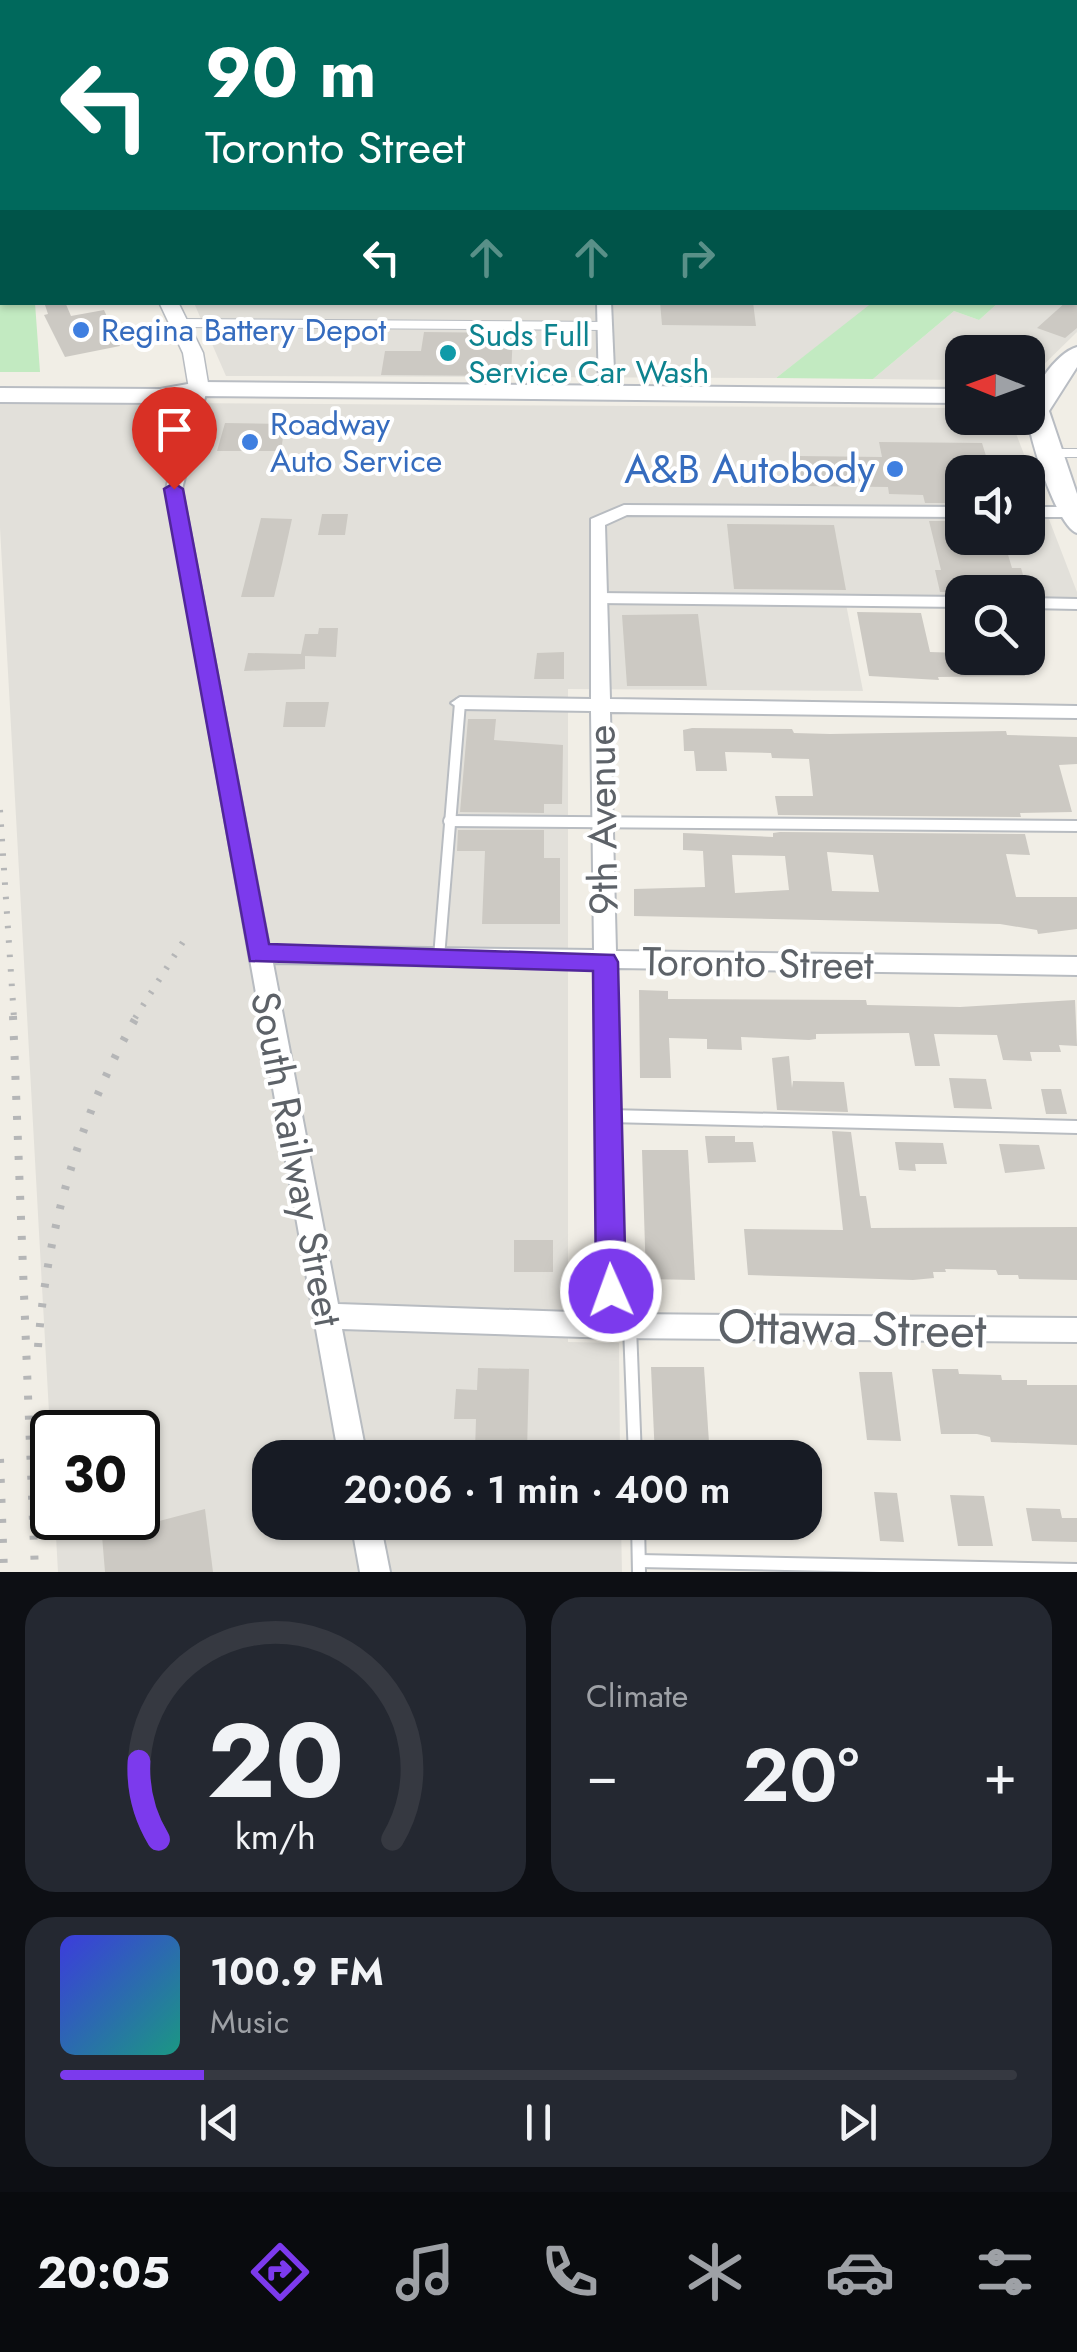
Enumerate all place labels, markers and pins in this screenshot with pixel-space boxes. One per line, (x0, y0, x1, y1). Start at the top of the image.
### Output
place label: Regina Battery Depot (101, 307, 386, 353)
place label: Suds Full Service Car Wash (468, 312, 709, 395)
marker: Regina Battery Depot (70, 319, 92, 341)
marker: Suds Full Service Car Wash (437, 342, 459, 364)
pin (132, 387, 217, 490)
place label: Roadway Auto Service (270, 401, 442, 484)
marker: Roadway Auto Service (239, 431, 261, 453)
place label: A&B Autobody (624, 440, 875, 498)
marker: A&B Autobody (884, 458, 906, 480)

